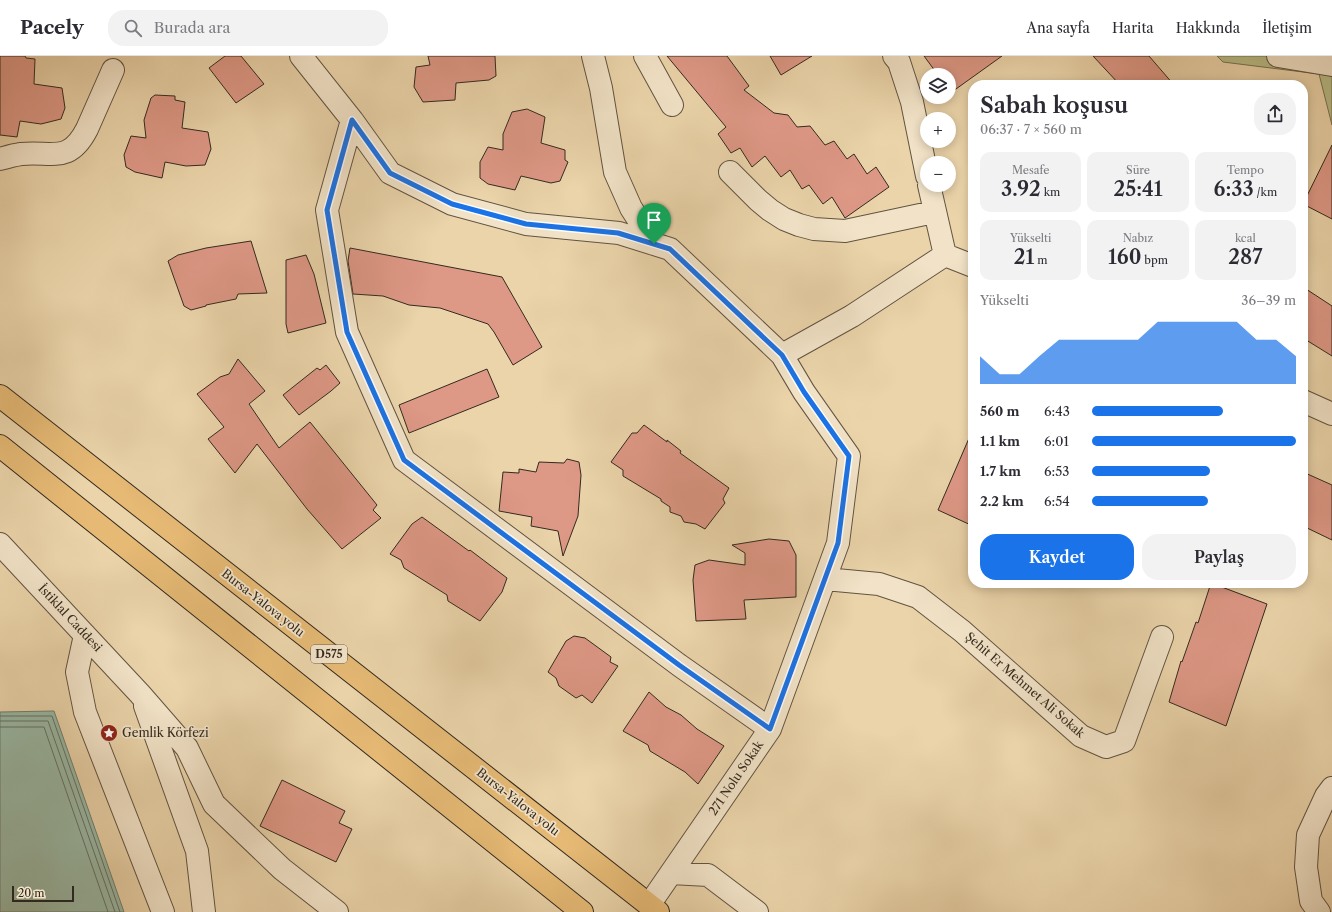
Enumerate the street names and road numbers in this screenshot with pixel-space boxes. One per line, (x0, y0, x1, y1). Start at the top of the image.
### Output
street label: Bursa-Yalova yolu (219, 566, 308, 640)
street label: İstiklal Caddesi (35, 580, 106, 655)
street label: Şehit Er Mehmet Ali Sokak (962, 629, 1089, 741)
road number: D575 (311, 645, 347, 663)
street label: 271 Nolu Sokak (705, 737, 767, 818)
street label: Bursa-Yalova yolu (474, 765, 563, 839)

